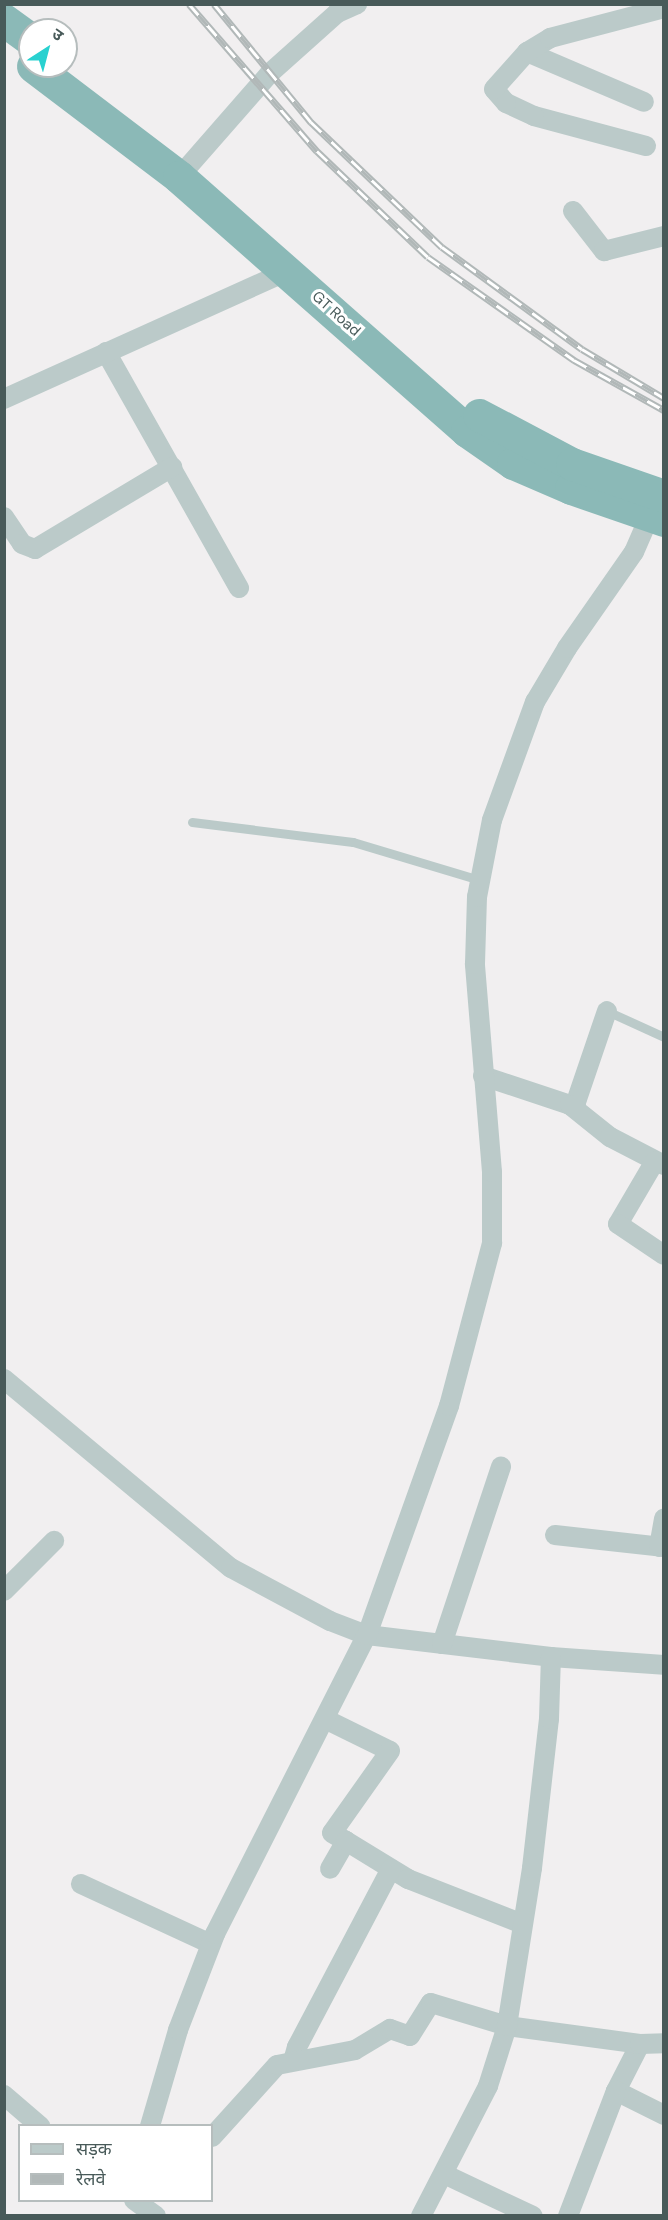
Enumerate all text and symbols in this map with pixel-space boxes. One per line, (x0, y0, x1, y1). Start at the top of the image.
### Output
north arrow (18, 18, 78, 78)
text: उ (48, 23, 68, 46)
street label: GT Road (308, 288, 364, 340)
legend (18, 2124, 213, 2202)
text: सड़क (76, 2137, 112, 2161)
text: रेलवे (76, 2167, 106, 2191)

